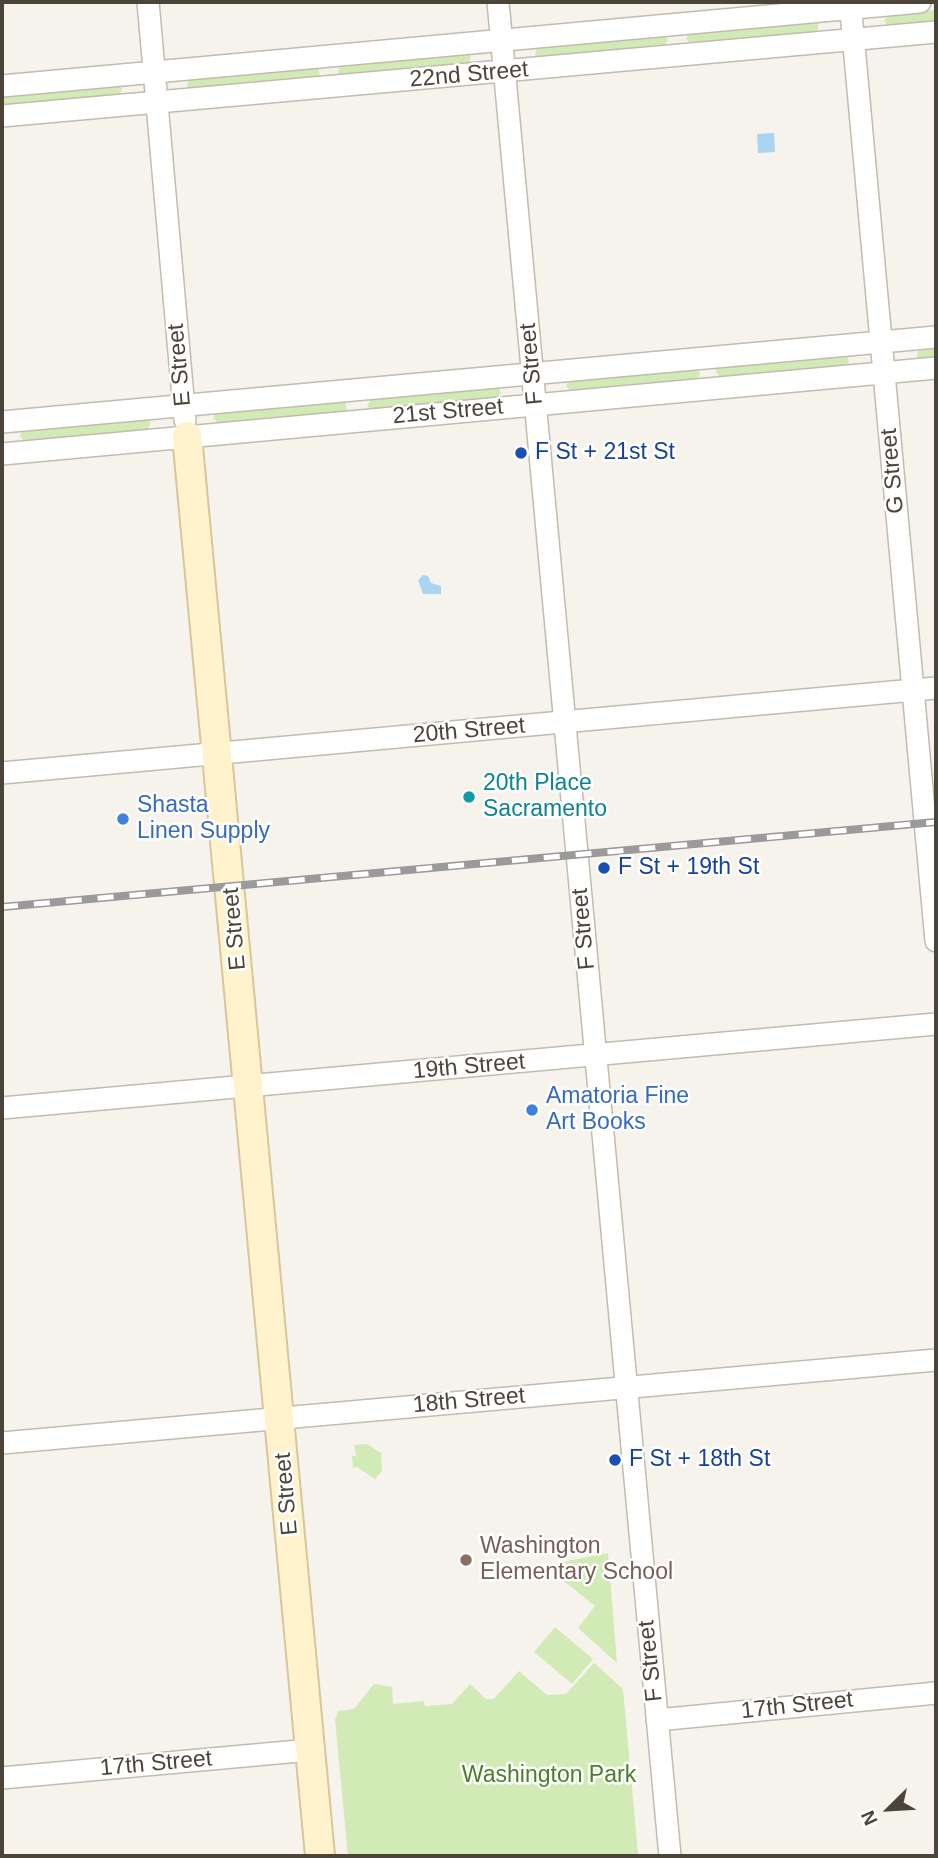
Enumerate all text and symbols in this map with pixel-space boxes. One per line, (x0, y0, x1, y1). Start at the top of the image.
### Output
street label: 22nd Street (409, 56, 529, 94)
street label: E Street (163, 322, 197, 408)
street label: F Street (515, 322, 549, 406)
street label: 21st Street (391, 393, 505, 431)
street label: G Street (876, 427, 910, 515)
place label: F St + 21st St (535, 439, 675, 467)
marker: F St + 21st St (513, 445, 529, 461)
street label: 20th Street (412, 712, 526, 750)
place label: 20th Place Sacramento (483, 770, 607, 824)
marker: 20th Place Sacramento (461, 789, 477, 805)
place label: Shasta Linen Supply (137, 792, 270, 846)
marker: Shasta Linen Supply (115, 811, 131, 827)
place label: F St + 19th St (618, 854, 759, 882)
marker: F St + 19th St (596, 860, 612, 876)
street label: E Street (218, 886, 252, 972)
street label: F Street (567, 887, 601, 971)
street label: 19th Street (412, 1048, 526, 1086)
place label: Amatoria Fine Art Books (546, 1083, 689, 1137)
marker: Amatoria Fine Art Books (524, 1102, 540, 1118)
street label: 18th Street (412, 1382, 526, 1420)
place label: F St + 18th St (629, 1446, 770, 1474)
street label: E Street (270, 1451, 304, 1537)
marker: F St + 18th St (607, 1452, 623, 1468)
place label: Washington Elementary School (480, 1533, 673, 1587)
marker: Washington Elementary School (458, 1552, 474, 1568)
street label: F Street (633, 1619, 669, 1703)
street label: 17th Street (740, 1686, 854, 1726)
street label: 17th Street (99, 1745, 213, 1783)
park label: Washington Park (462, 1762, 636, 1790)
north arrow (854, 1774, 924, 1844)
text: N (857, 1807, 882, 1828)

